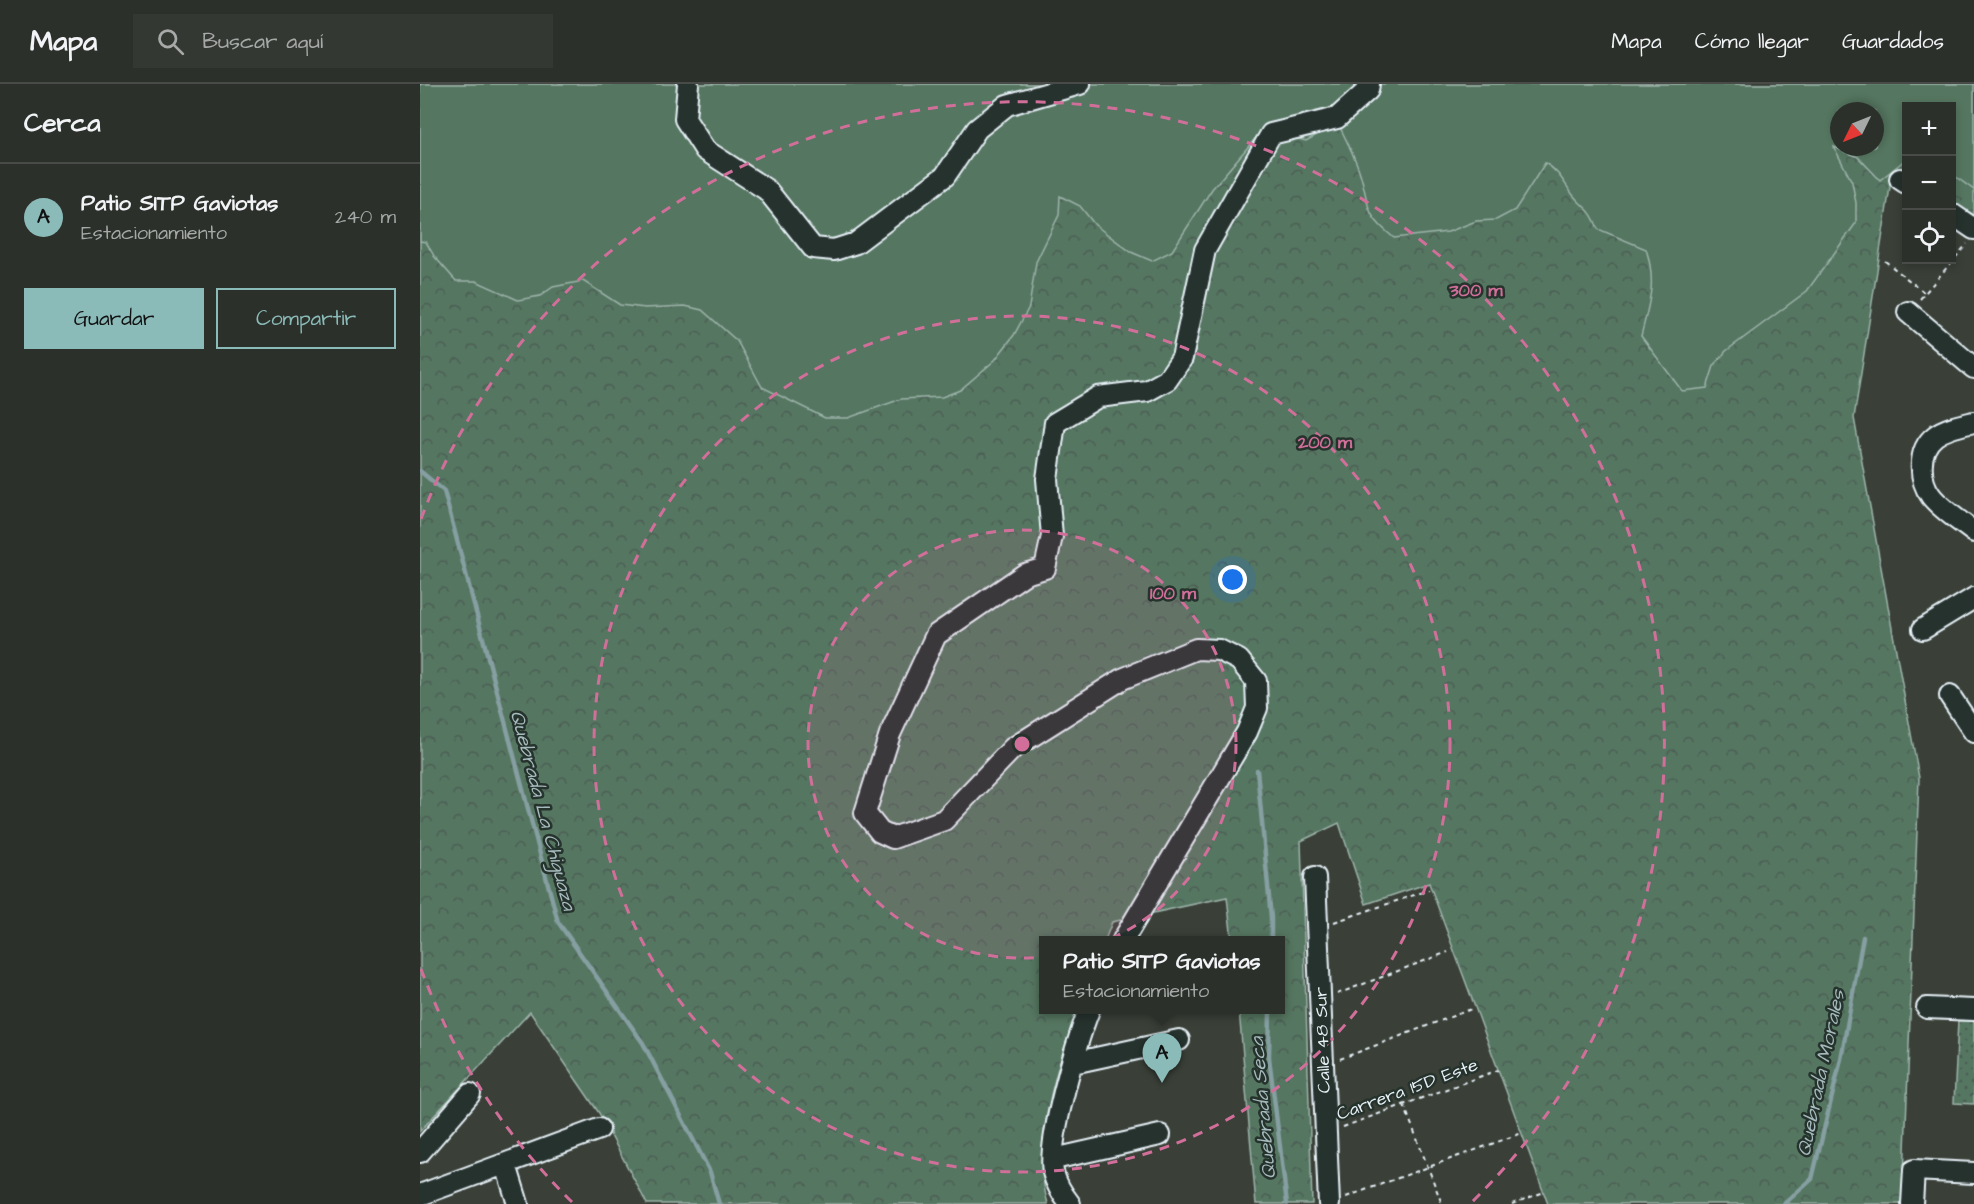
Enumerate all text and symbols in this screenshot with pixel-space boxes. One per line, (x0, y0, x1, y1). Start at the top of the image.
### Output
search box (133, 14, 553, 68)
text: Mapa (30, 22, 97, 61)
icon: search (154, 25, 187, 58)
text: Buscar aquí (202, 26, 323, 57)
text: Mapa (1611, 27, 1662, 56)
text: Cómo llegar (1695, 27, 1809, 56)
text: Guardados (1842, 27, 1944, 56)
north arrow (1830, 102, 1884, 156)
map controls (1902, 102, 1956, 264)
button: + (1902, 102, 1956, 156)
text: Cerca (24, 105, 101, 141)
button: − (1902, 156, 1956, 210)
text: Patio SITP Gaviotas (81, 188, 278, 219)
text: A (37, 203, 50, 231)
text: 240 m (335, 203, 396, 231)
button: locate (1902, 210, 1956, 264)
text: Estacionamiento (81, 219, 227, 247)
text: 300 m (1448, 278, 1504, 303)
button: Guardar (24, 288, 204, 349)
button: Compartir (216, 288, 396, 349)
text: 200 m (1297, 430, 1353, 455)
your location (1218, 565, 1247, 594)
text: 100 m (1150, 581, 1197, 606)
water label: Quebrada La Chiguaza (502, 707, 583, 914)
centre of rings (1012, 734, 1032, 754)
popup (1039, 936, 1285, 1014)
text: Patio SITP Gaviotas (1063, 946, 1261, 977)
text: Estacionamiento (1063, 977, 1209, 1005)
street label: Calle 48 Sur (1308, 986, 1337, 1094)
water label: Quebrada Morales (1790, 987, 1852, 1159)
pin: A (1142, 1034, 1182, 1083)
water label: Quebrada Seca (1243, 1035, 1283, 1180)
street label: Carrera 15D Este (1333, 1052, 1481, 1127)

